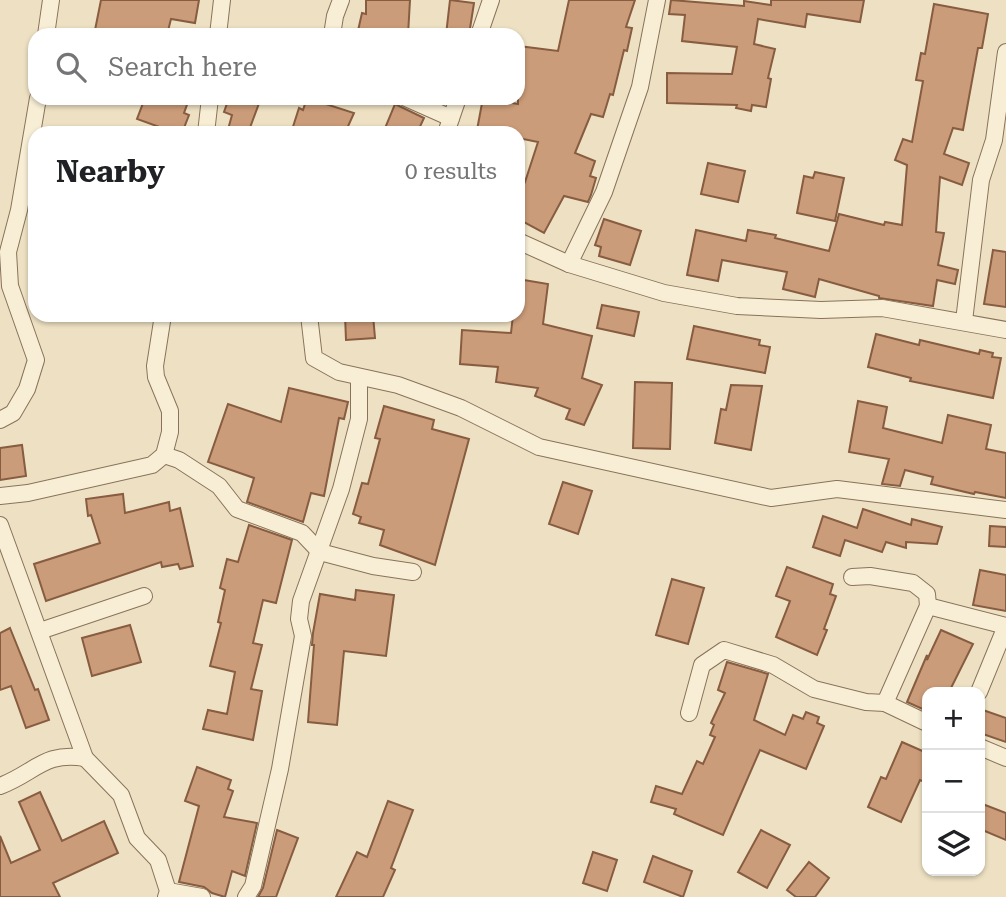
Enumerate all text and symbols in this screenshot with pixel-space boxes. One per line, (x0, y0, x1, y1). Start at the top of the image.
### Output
search box (28, 28, 525, 105)
icon: search (52, 48, 90, 86)
text: Search here (108, 52, 257, 82)
text: Nearby (56, 154, 165, 189)
text: 0 results (405, 158, 497, 185)
map controls (922, 687, 985, 876)
button: + (922, 687, 985, 750)
button: − (922, 750, 985, 813)
button: layers (922, 813, 985, 876)

